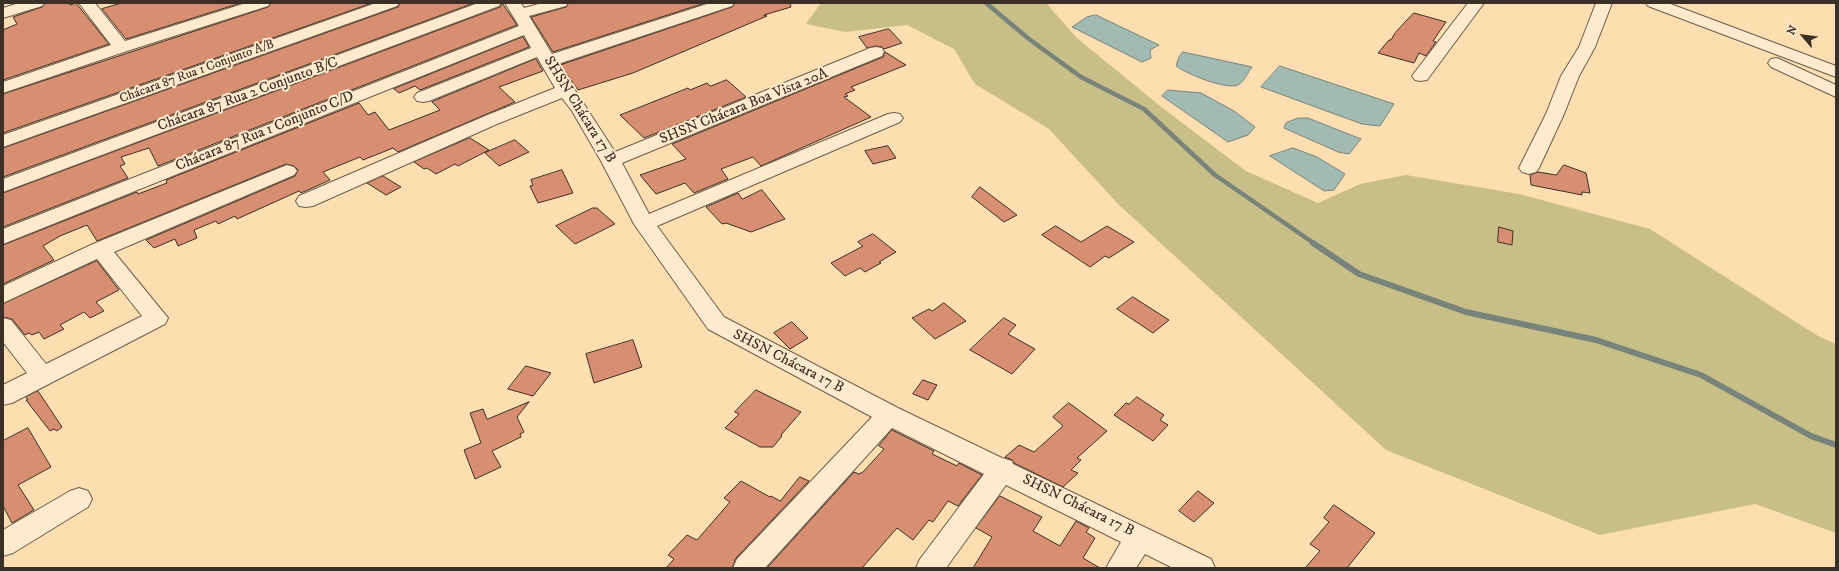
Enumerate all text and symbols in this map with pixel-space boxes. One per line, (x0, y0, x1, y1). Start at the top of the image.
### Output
north arrow (1783, 16, 1823, 56)
text: N (1784, 23, 1801, 38)
street label: Chácara 87 Rua 1 Conjunto A/B (118, 37, 276, 107)
street label: SHSN Chácara 17 B (539, 53, 619, 167)
street label: Chácara 87 Rua 2 Conjunto B/C (155, 54, 341, 136)
street label: SHSN Chácara Boa Vista 20A (657, 65, 831, 149)
street label: Chácara 87 Rua 1 Conjunto C/D (173, 88, 357, 176)
street label: SHSN Chácara 17 B (729, 326, 847, 398)
street label: SHSN Chácara 17 B (1019, 471, 1137, 541)

